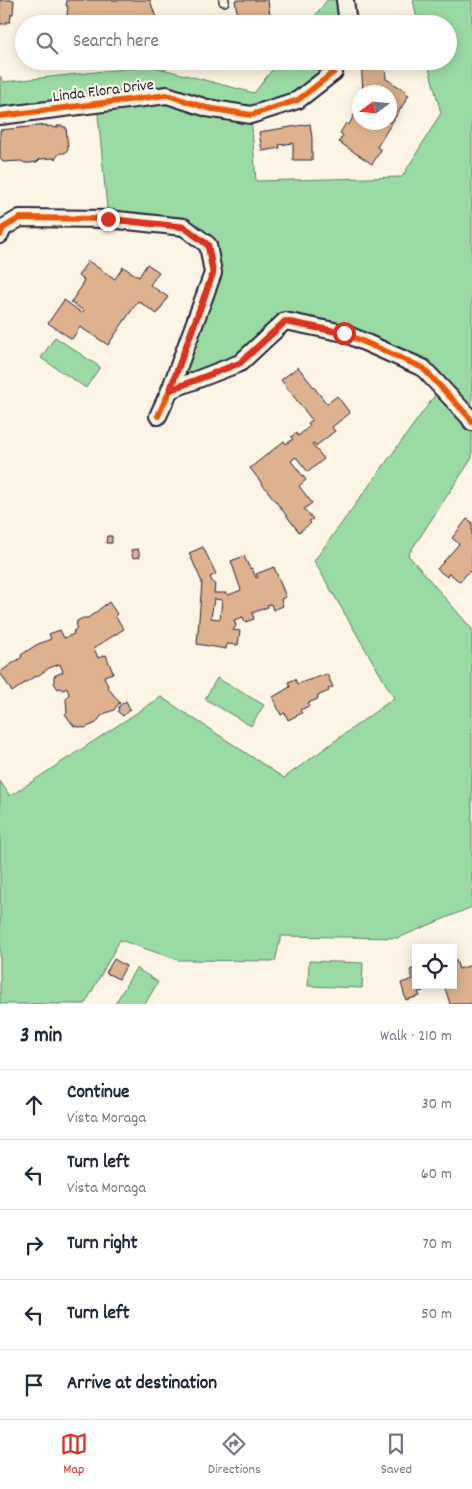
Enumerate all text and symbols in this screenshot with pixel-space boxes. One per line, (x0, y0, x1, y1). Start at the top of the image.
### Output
search box (15, 15, 457, 70)
icon: search (33, 29, 61, 57)
text: Search here (73, 29, 159, 56)
street label: Linda Flora Drive (52, 74, 155, 109)
north arrow (352, 85, 397, 130)
route end (97, 208, 120, 231)
route start (333, 322, 356, 345)
map controls (412, 944, 457, 989)
button: locate (412, 944, 457, 989)
text: 3 min (20, 1022, 62, 1052)
text: Walk · 210 m (380, 1025, 452, 1048)
text: Continue (67, 1080, 129, 1107)
icon: ahead (20, 1091, 48, 1119)
text: 30 m (422, 1093, 452, 1116)
text: Vista Moraga (67, 1107, 146, 1130)
text: Turn left (67, 1150, 130, 1177)
icon: left (20, 1161, 48, 1189)
text: 60 m (421, 1163, 452, 1186)
text: Vista Moraga (67, 1177, 146, 1200)
icon: right (20, 1231, 48, 1259)
text: Turn right (67, 1231, 138, 1258)
text: 70 m (422, 1233, 452, 1256)
icon: left (20, 1301, 48, 1329)
text: Turn left (67, 1301, 130, 1328)
text: 50 m (421, 1303, 452, 1326)
icon: arrive (20, 1371, 48, 1399)
text: Arrive at destination (67, 1371, 217, 1398)
tab: Map (60, 1430, 88, 1480)
tab: Directions (208, 1430, 261, 1480)
tab: Saved (381, 1430, 412, 1480)

